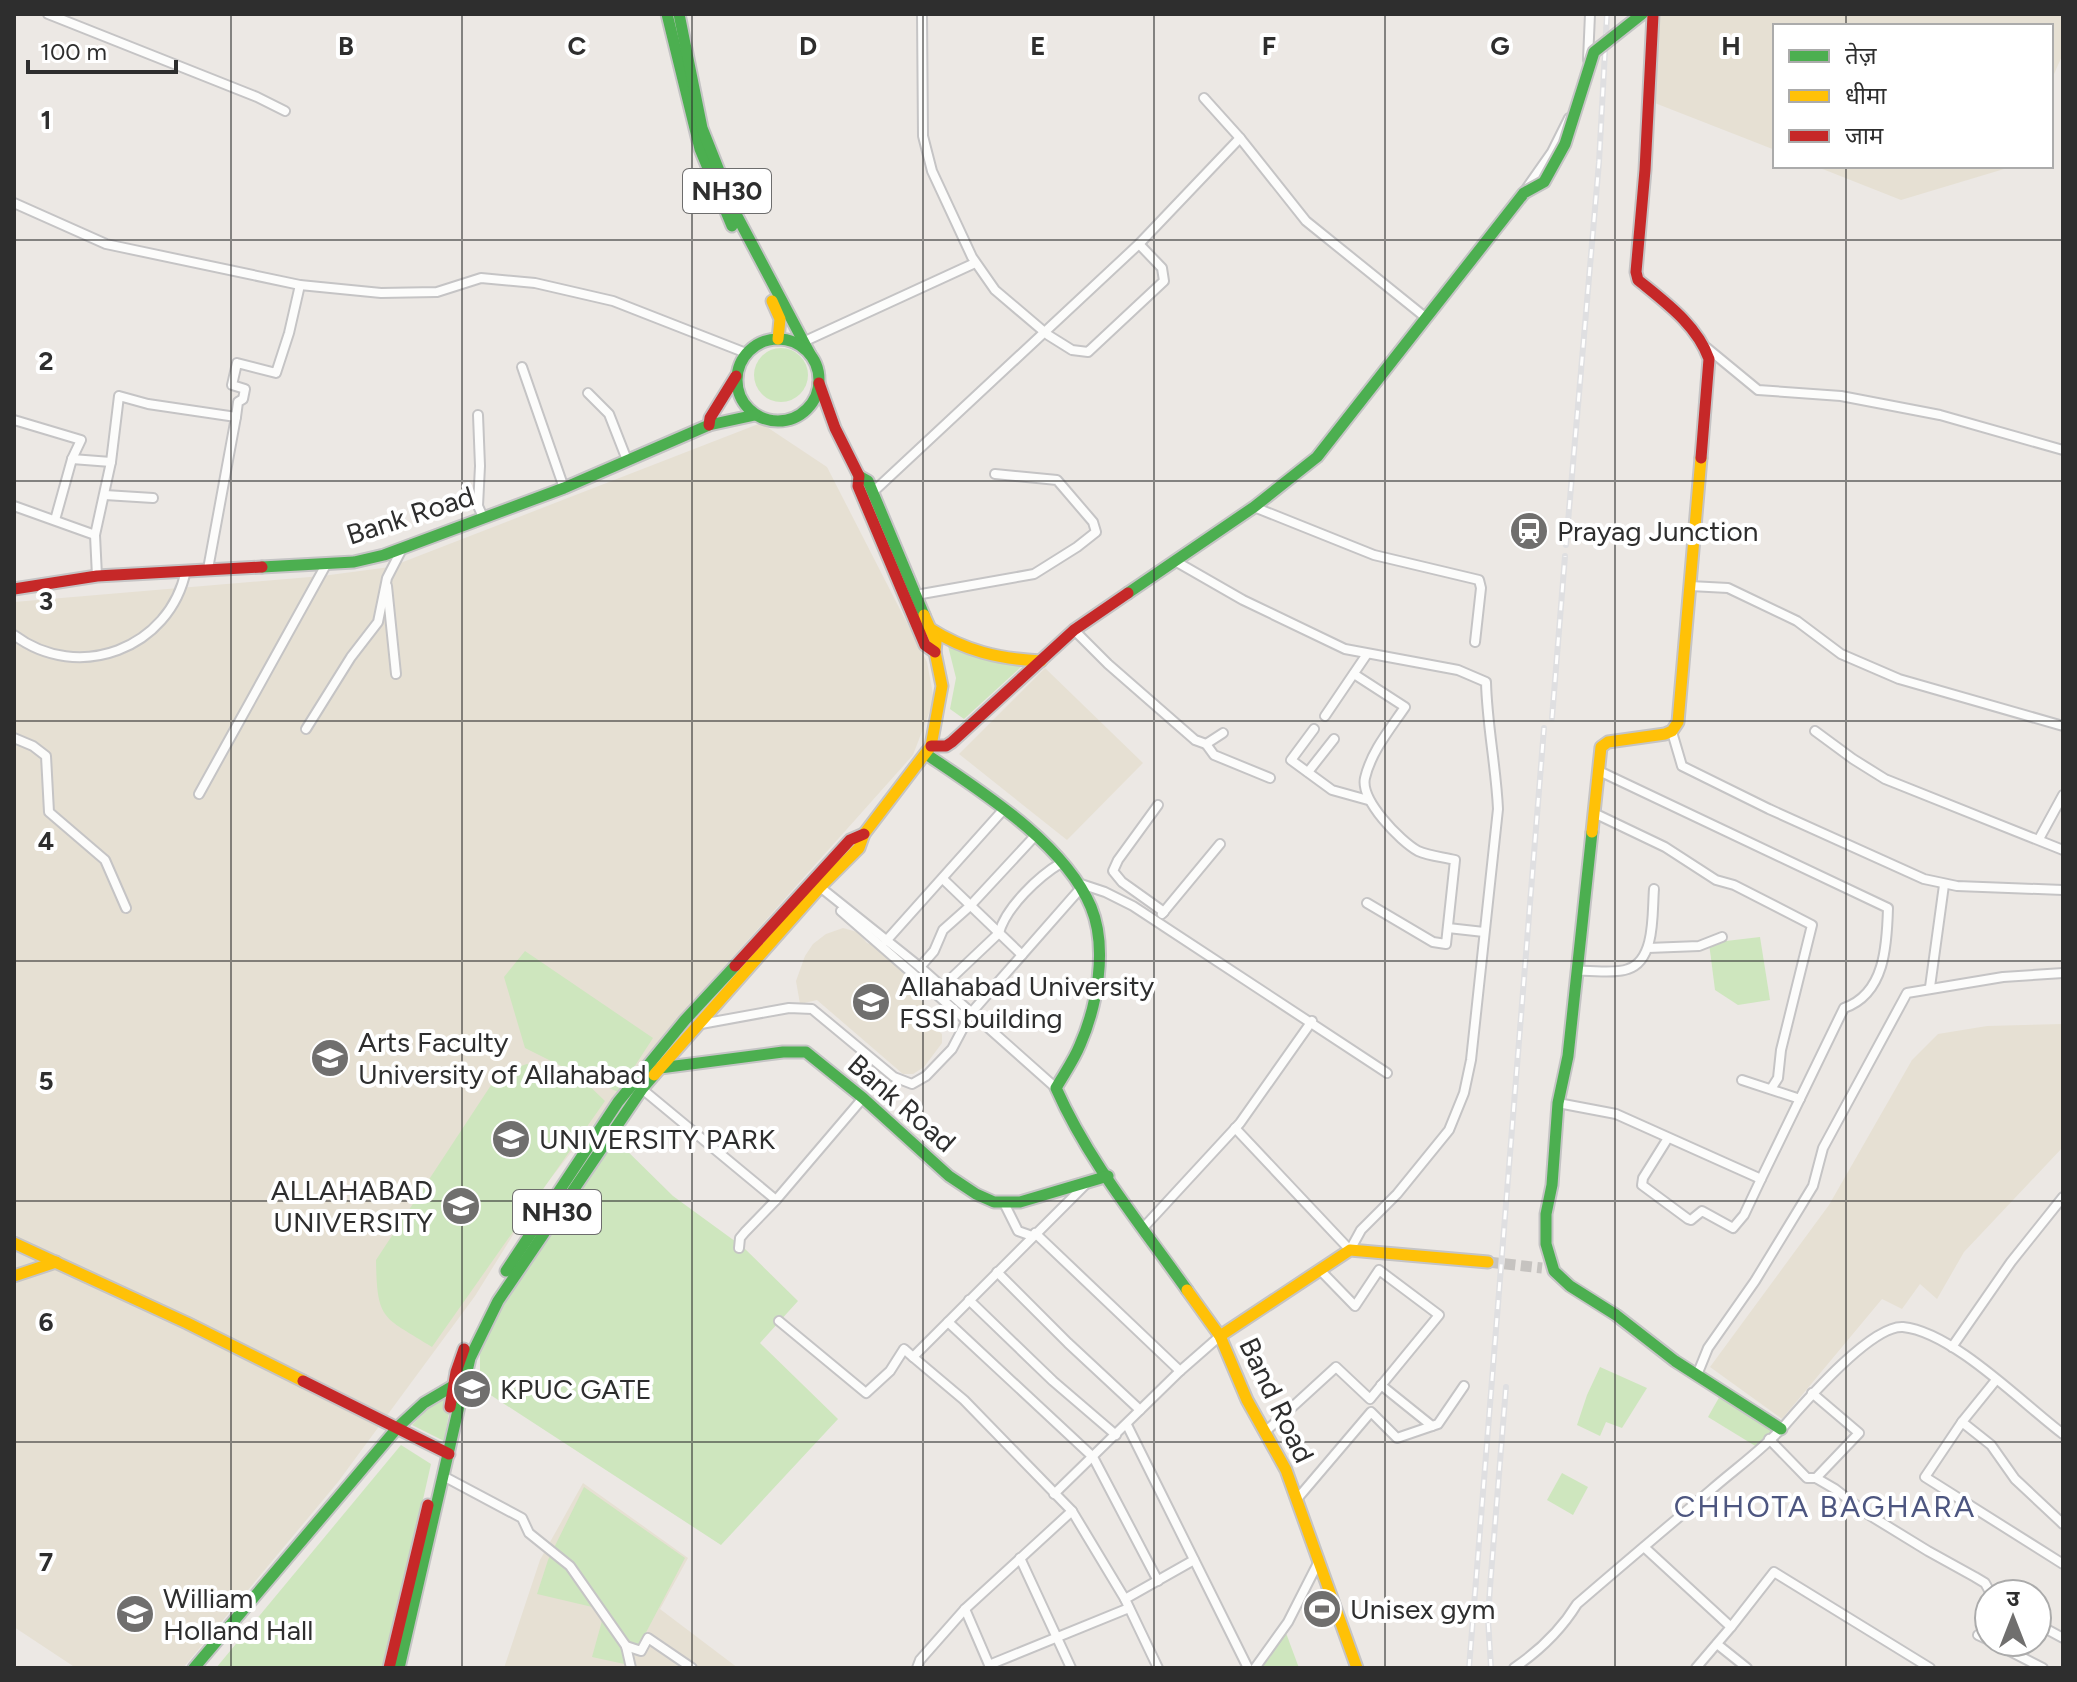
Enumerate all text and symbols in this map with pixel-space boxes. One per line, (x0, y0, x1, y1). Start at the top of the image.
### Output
scale bar (28, 24, 176, 74)
legend (1773, 24, 2053, 168)
text: B (338, 30, 354, 62)
text: C (568, 30, 587, 62)
text: D (799, 30, 817, 62)
text: E (1030, 30, 1046, 62)
text: F (1262, 30, 1276, 62)
text: G (1490, 30, 1510, 62)
text: H (1721, 30, 1741, 62)
text: 100 m (40, 37, 107, 66)
text: तेज़ (1845, 41, 1878, 70)
text: धीमा (1845, 81, 1887, 110)
text: 1 (41, 104, 51, 136)
text: जाम (1845, 121, 1884, 150)
road number: NH30 (683, 169, 771, 213)
text: 2 (38, 345, 54, 377)
street label: Bank Road (342, 478, 478, 552)
station icon: Prayag Junction (1508, 510, 1550, 552)
place label: Prayag Junction (1557, 514, 1758, 548)
text: 3 (39, 585, 53, 617)
text: 4 (38, 825, 54, 857)
place label: Allahabad University FSSI building (899, 969, 1155, 1035)
school or university icon: Allahabad University FSSI building (850, 981, 892, 1023)
place label: Arts Faculty University of Allahabad (358, 1025, 647, 1091)
school or university icon: Arts Faculty University of Allahabad (309, 1037, 351, 1079)
street label: Bank Road (841, 1047, 963, 1159)
text: 5 (38, 1065, 54, 1097)
school or university icon: UNIVERSITY PARK (490, 1118, 532, 1160)
place label: UNIVERSITY PARK (539, 1122, 775, 1156)
place label: ALLAHABAD UNIVERSITY (271, 1173, 433, 1239)
school or university icon: ALLAHABAD UNIVERSITY (440, 1185, 482, 1227)
road number: NH30 (513, 1190, 601, 1234)
text: 6 (38, 1306, 54, 1338)
street label: Band Road (1232, 1332, 1322, 1468)
school or university icon: KPUC GATE (451, 1368, 493, 1410)
place label: KPUC GATE (500, 1372, 652, 1406)
district label: CHHOTA BAGHARA (1674, 1488, 1976, 1525)
text: 7 (39, 1546, 53, 1578)
north arrow (1973, 1578, 2053, 1658)
place label: William Holland Hall (163, 1581, 313, 1647)
text: उ (2007, 1585, 2021, 1612)
sports icon: Unisex gym (1301, 1588, 1343, 1630)
place label: Unisex gym (1350, 1592, 1495, 1626)
school or university icon: William Holland Hall (114, 1593, 156, 1635)

